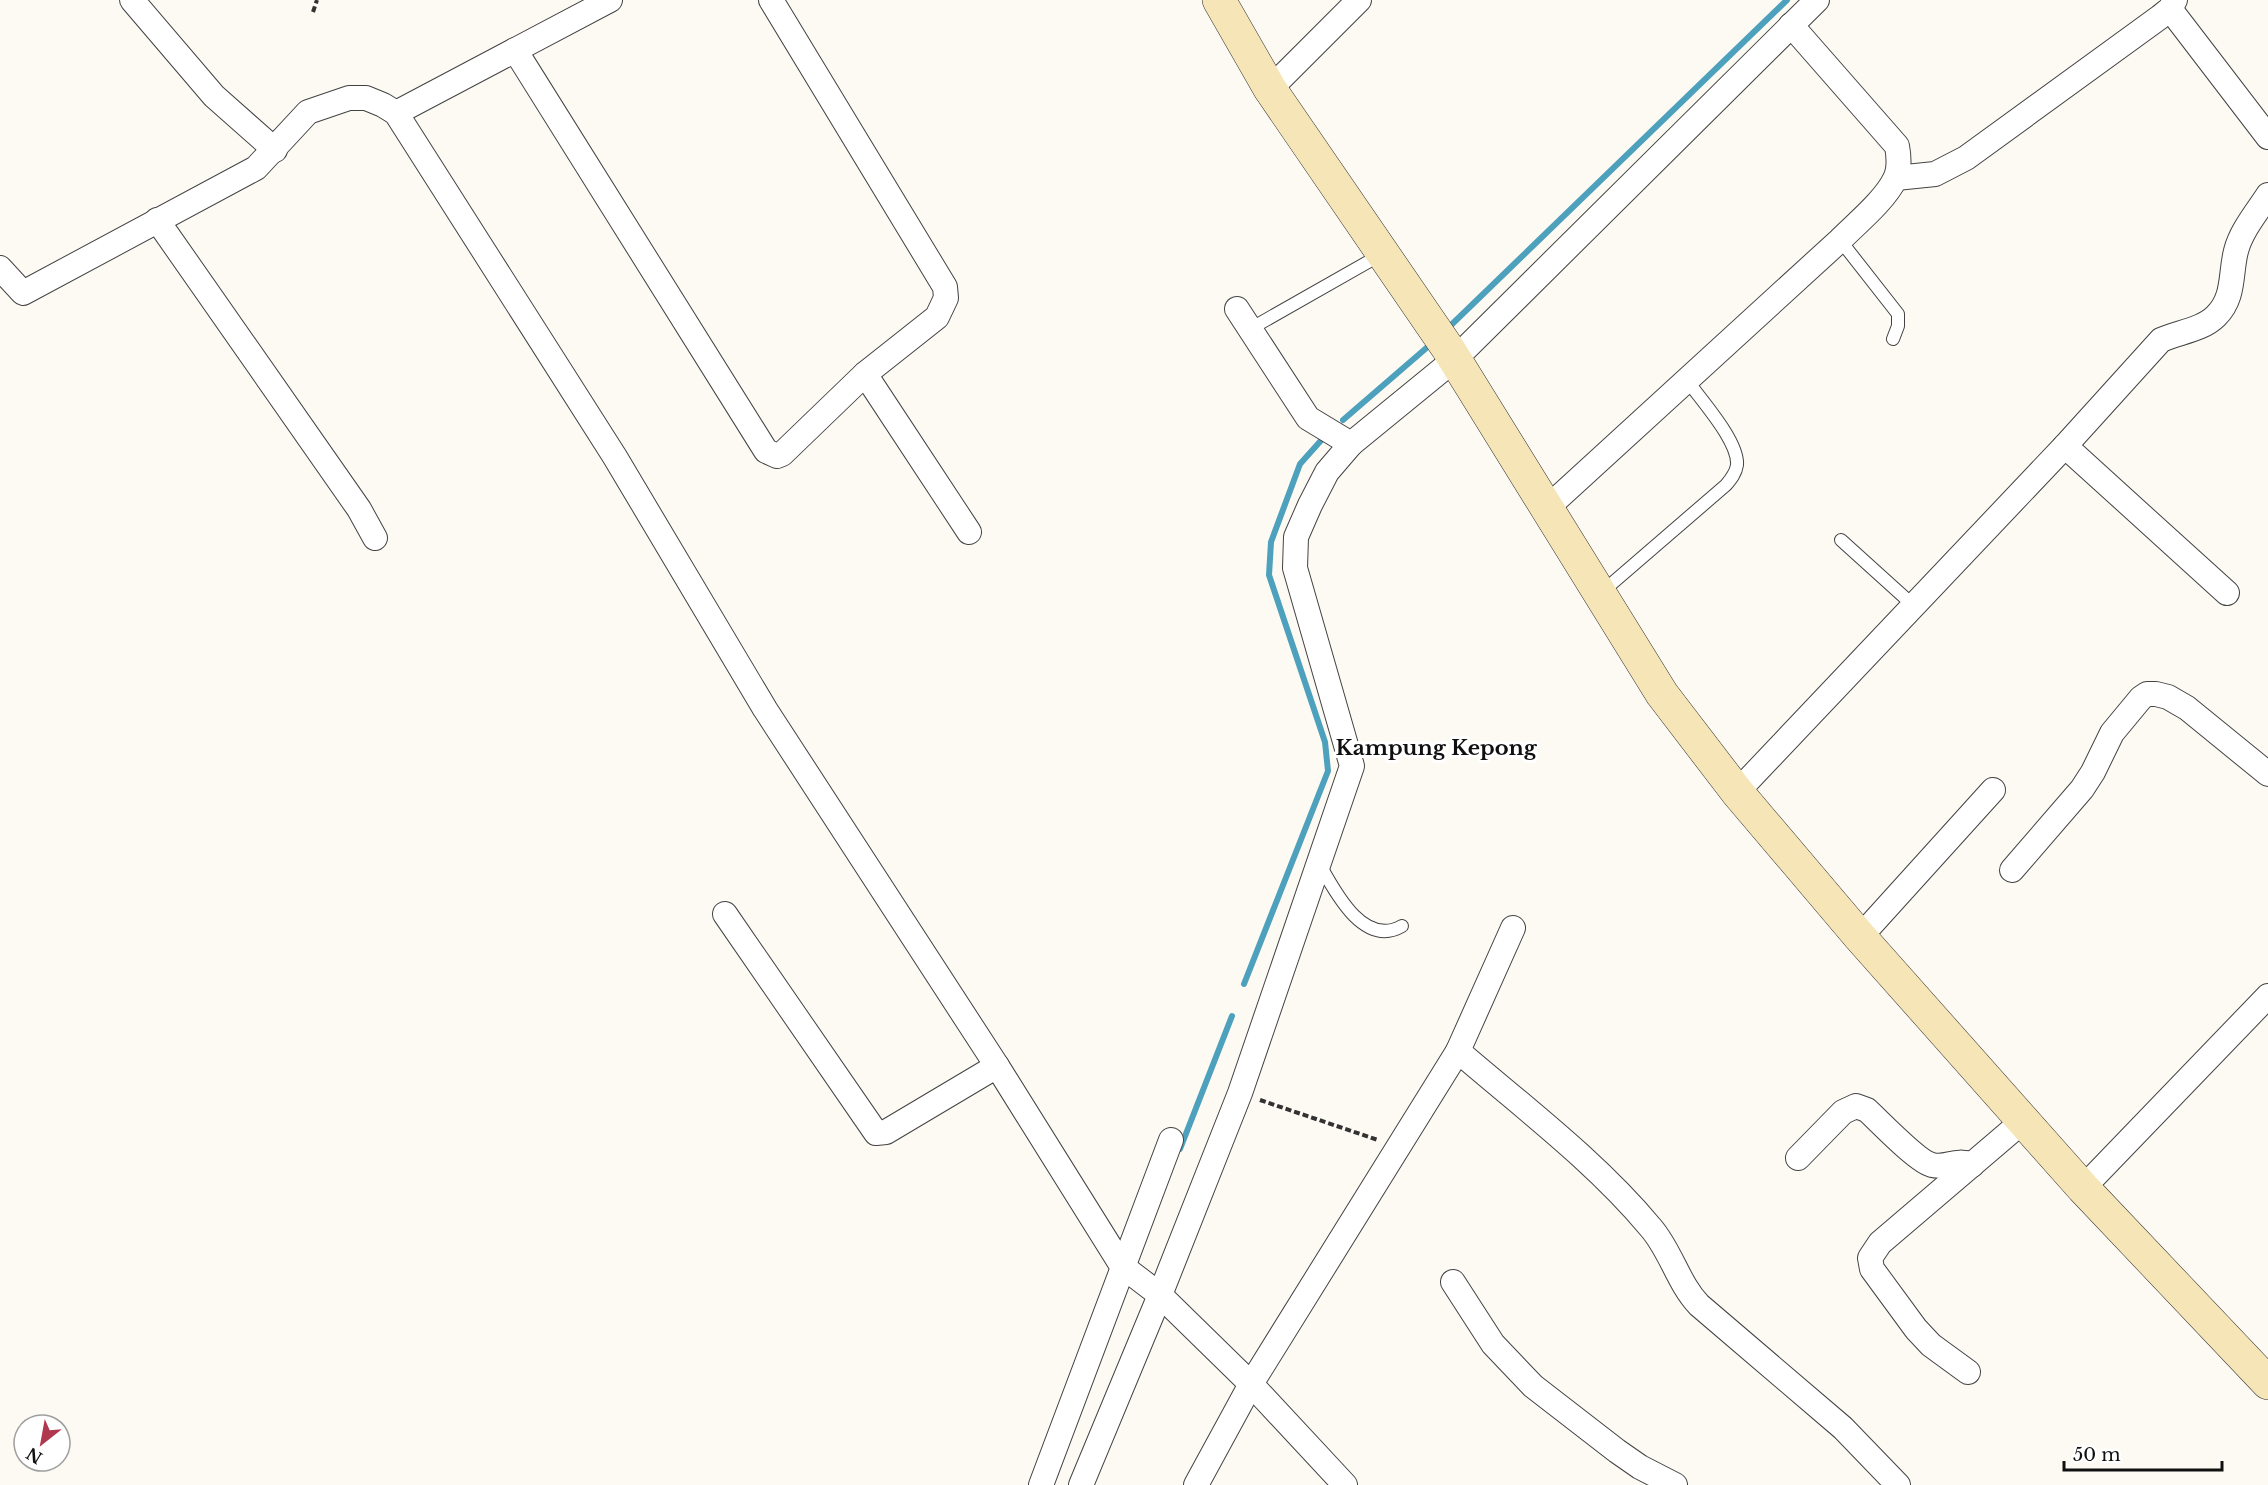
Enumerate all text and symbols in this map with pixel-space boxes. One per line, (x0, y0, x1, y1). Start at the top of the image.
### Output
district label: Kampung Kepong (1335, 735, 1538, 761)
north arrow (12, 1413, 72, 1473)
scale bar (2064, 1434, 2222, 1472)
text: N (23, 1443, 46, 1468)
text: 50 m (2073, 1444, 2121, 1466)

